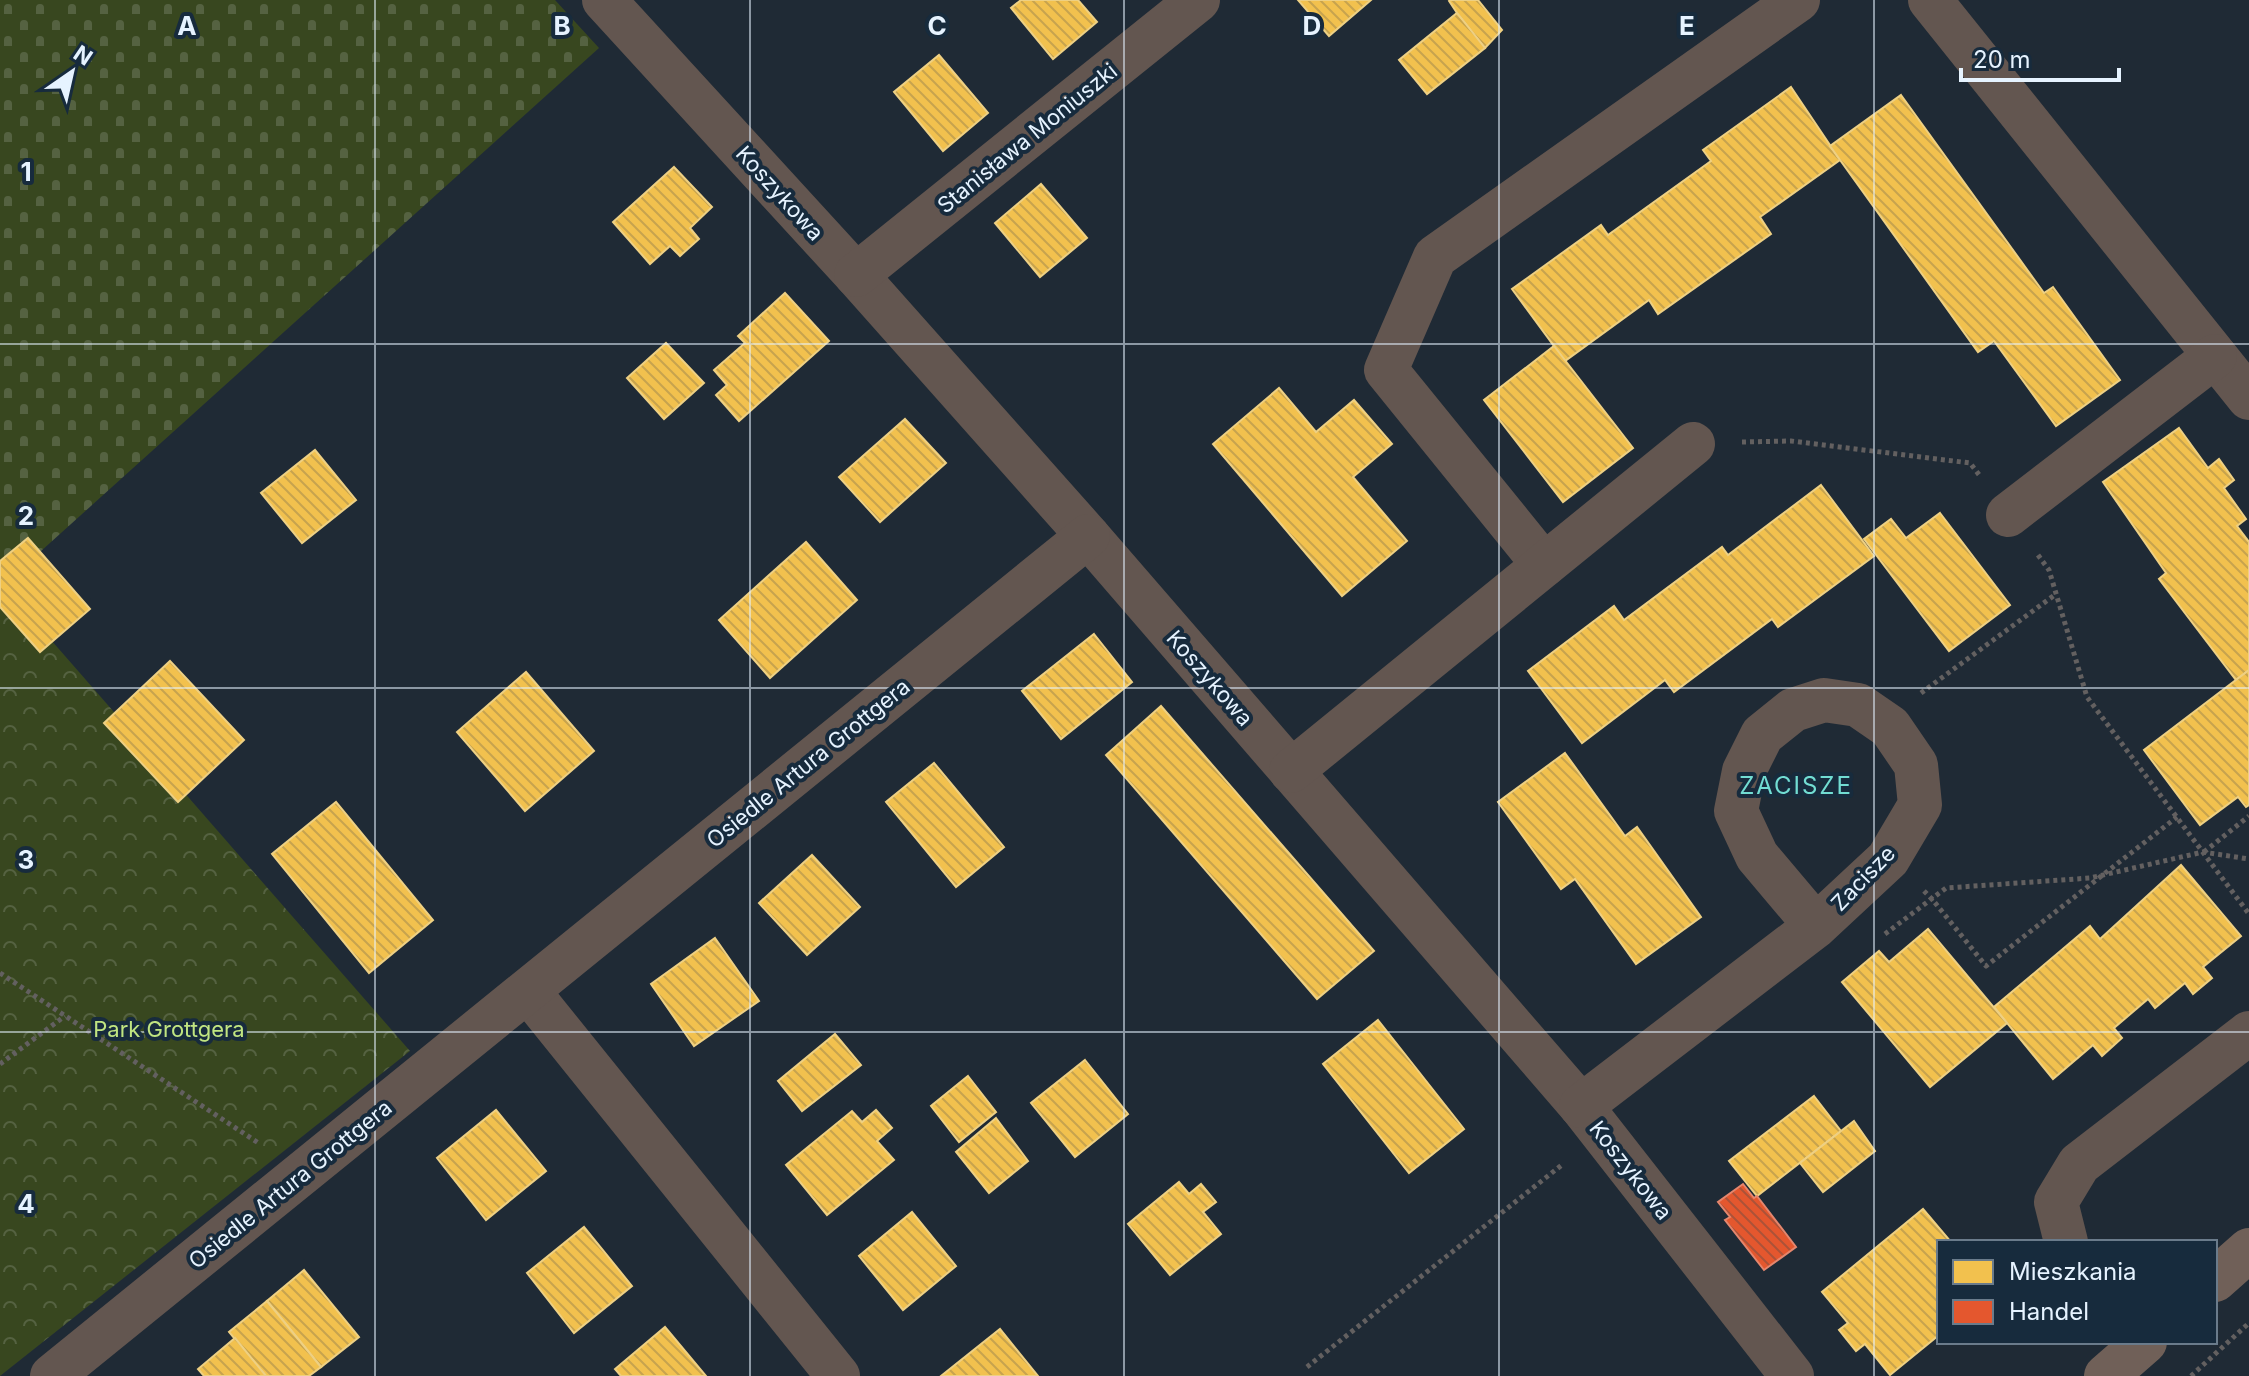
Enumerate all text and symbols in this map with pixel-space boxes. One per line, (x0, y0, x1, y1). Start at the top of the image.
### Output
text: A (177, 10, 197, 41)
text: B (553, 10, 571, 41)
text: C (927, 10, 947, 41)
text: D (1303, 10, 1321, 41)
text: E (1679, 10, 1695, 41)
north arrow (32, 32, 112, 112)
scale bar (1961, 32, 2119, 82)
text: N (69, 40, 97, 71)
text: 20 m (1973, 45, 2031, 74)
street label: Stanisława Moniuszki (932, 58, 1122, 218)
street label: Koszykowa (731, 140, 829, 246)
text: 1 (20, 156, 32, 187)
text: 2 (18, 500, 34, 531)
street label: Koszykowa (1161, 625, 1259, 731)
street label: Osiedle Artura Grottgera (701, 673, 915, 853)
district label: ZACISZE (1739, 771, 1853, 800)
street label: Zacisze (1826, 840, 1900, 916)
text: 3 (18, 844, 34, 875)
park label: Park Grottgera (93, 1016, 245, 1042)
street label: Osiedle Artura Grottgera (183, 1094, 397, 1274)
street label: Koszykowa (1584, 1115, 1678, 1225)
text: 4 (17, 1188, 35, 1219)
legend (1937, 1240, 2217, 1344)
text: Mieszkania (2009, 1257, 2137, 1286)
text: Handel (2009, 1297, 2089, 1326)

